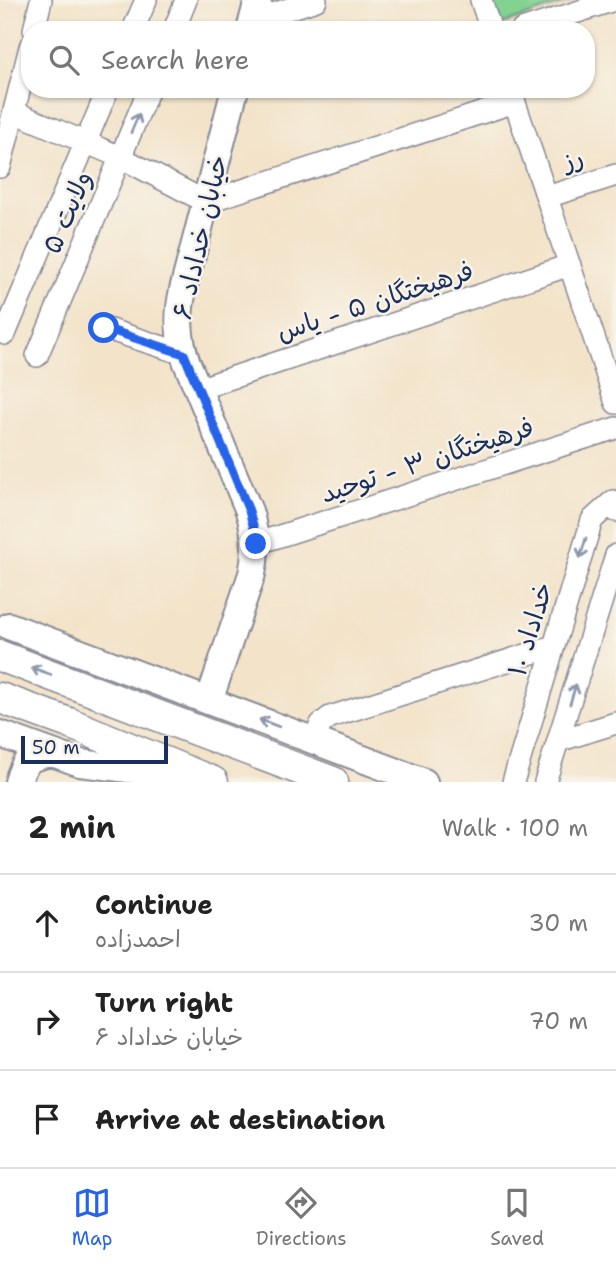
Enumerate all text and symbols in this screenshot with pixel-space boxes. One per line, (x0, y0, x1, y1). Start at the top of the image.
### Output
search box (21, 21, 595, 98)
icon: search (45, 41, 83, 79)
text: Search here (101, 42, 250, 77)
one-way arrow (129, 113, 142, 135)
street label: رز (556, 139, 588, 179)
street label: خیابان خداداد ۶ (164, 151, 235, 322)
street label: ولایت ۵ (34, 165, 100, 259)
street label: فرهیختگان ۵ - یاس (272, 252, 478, 349)
route start (88, 312, 119, 343)
street label: فرهیختگان ۳ - توحید (316, 409, 538, 510)
route end (240, 528, 271, 559)
one-way arrow (576, 537, 589, 559)
street label: خداداد ۱۰ (499, 578, 560, 680)
one-way arrow (30, 664, 52, 677)
one-way arrow (567, 683, 580, 705)
one-way arrow (258, 716, 280, 729)
scale bar (21, 733, 168, 765)
text: 50 m (32, 735, 80, 760)
text: 2 min (28, 807, 115, 848)
text: Walk · 100 m (442, 813, 588, 843)
text: Continue (95, 887, 213, 922)
icon: ahead (28, 904, 66, 942)
text: 30 m (529, 908, 588, 938)
text: احمدزاده (95, 924, 181, 954)
text: Turn right (95, 985, 233, 1020)
icon: right (28, 1002, 66, 1040)
text: 70 m (529, 1006, 588, 1036)
text: خیابان خداداد ۶ (95, 1022, 243, 1052)
icon: arrive (28, 1100, 66, 1138)
text: Arrive at destination (95, 1102, 385, 1137)
tab: Map (72, 1184, 112, 1251)
tab: Directions (256, 1184, 347, 1251)
tab: Saved (490, 1184, 544, 1251)

